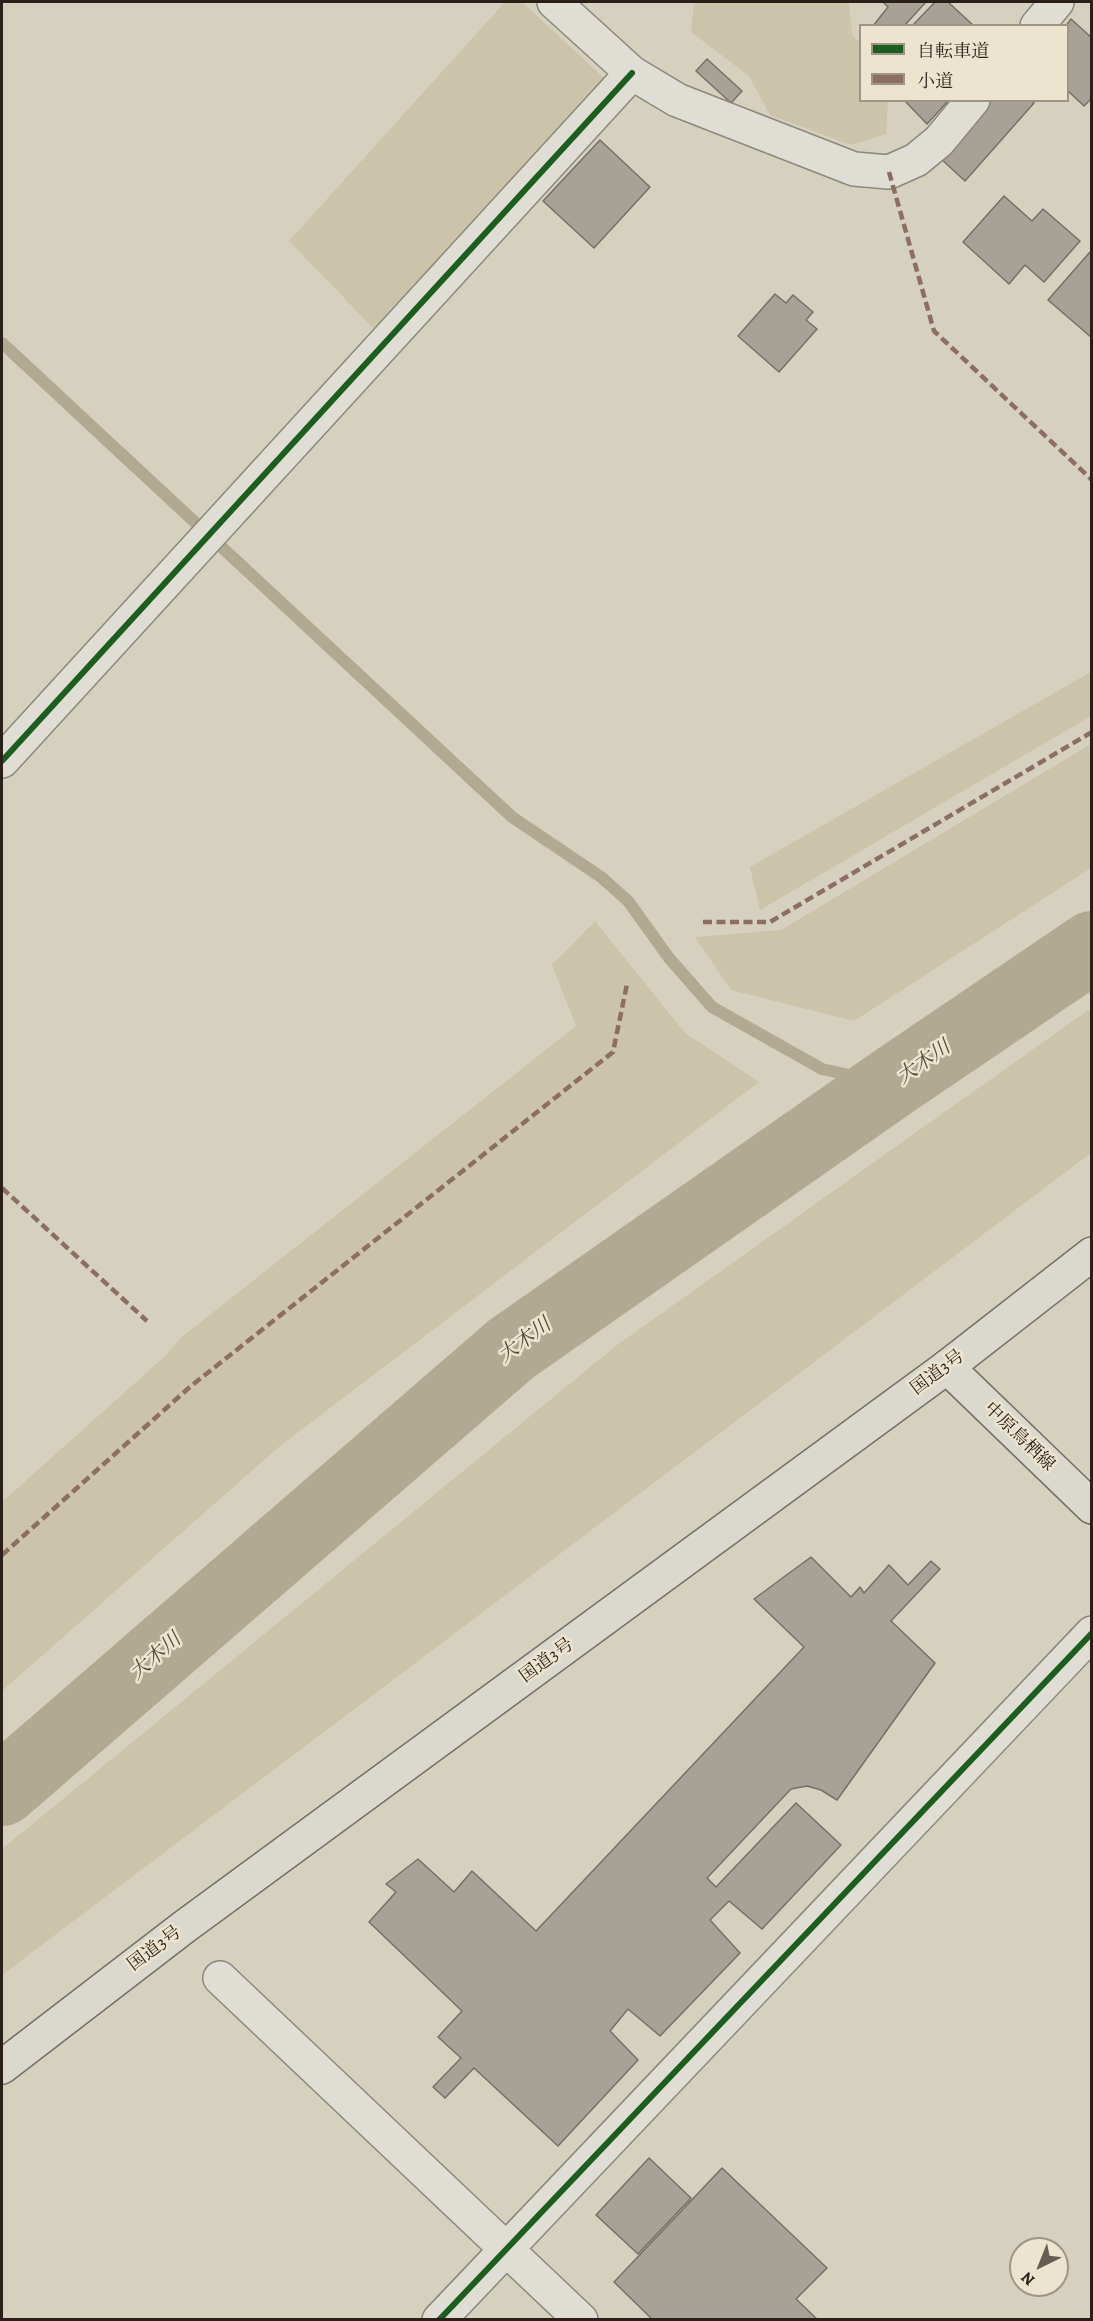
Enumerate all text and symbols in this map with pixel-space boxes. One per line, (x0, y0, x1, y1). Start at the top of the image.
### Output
legend (859, 24, 1069, 102)
text: 自転車道 (917, 39, 989, 63)
text: 小道 (917, 69, 953, 93)
water label: 大木川 (893, 1036, 955, 1090)
water label: 大木川 (494, 1313, 556, 1369)
street label: 国道3号 (907, 1346, 969, 1400)
street label: 中原鳥栖線 (979, 1398, 1059, 1476)
water label: 大木川 (125, 1628, 187, 1686)
street label: 国道3号 (516, 1634, 578, 1688)
street label: 国道3号 (124, 1922, 186, 1976)
north arrow (1009, 2237, 1069, 2297)
text: N (1016, 2267, 1040, 2291)

